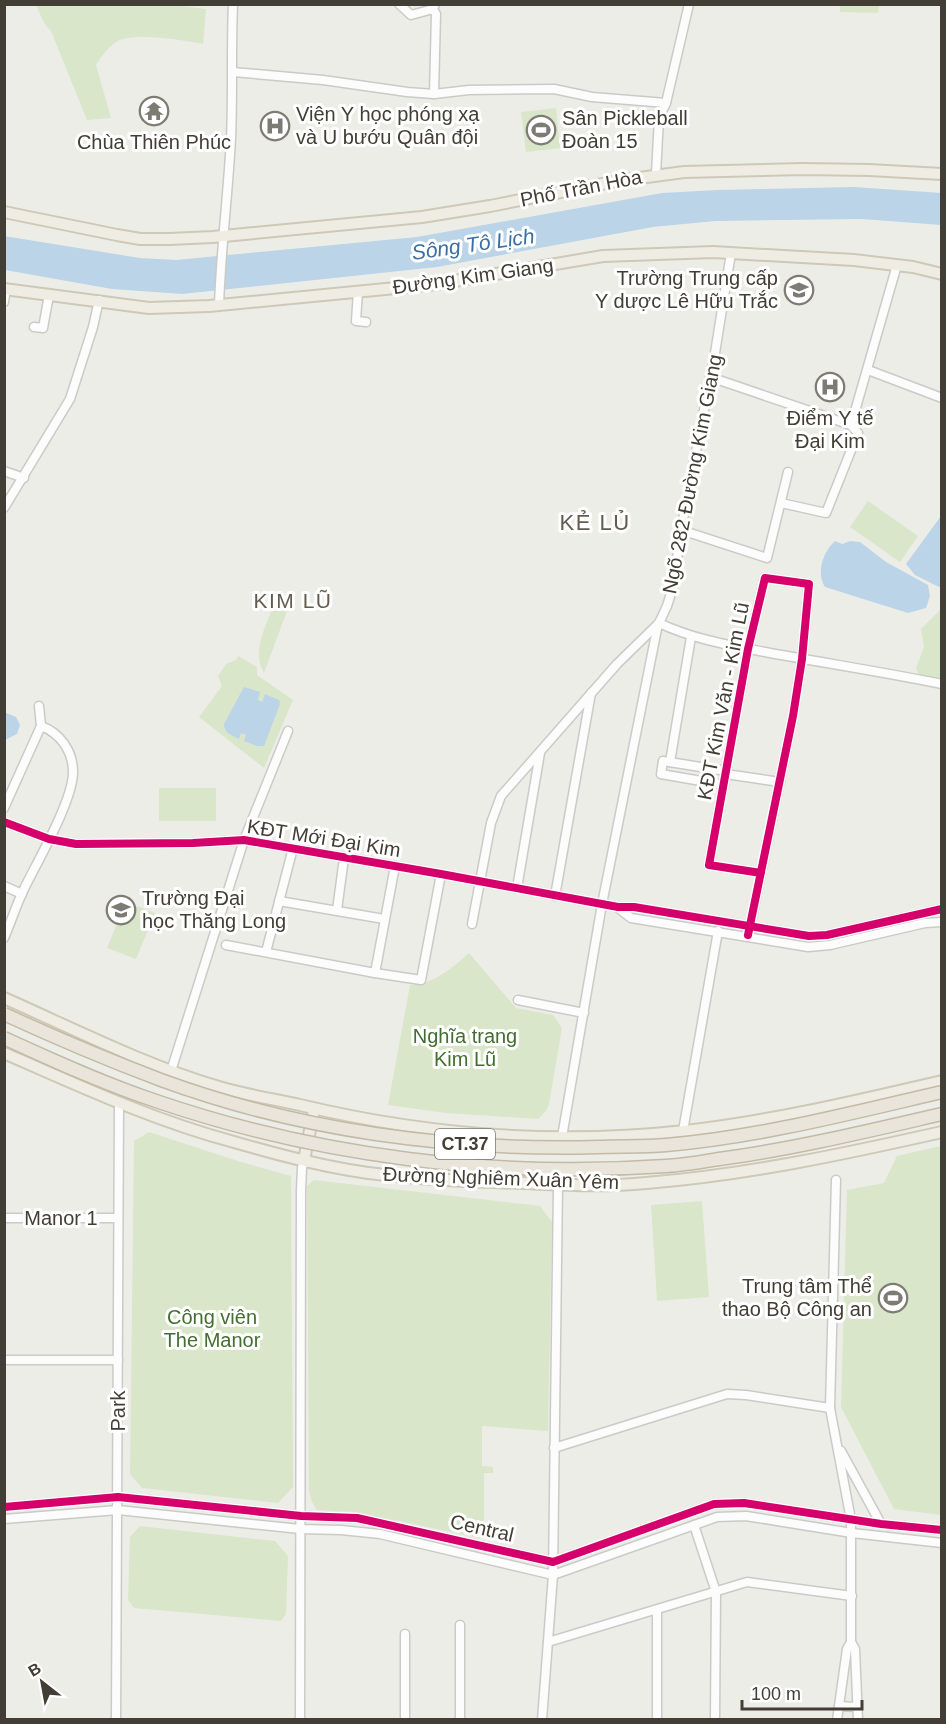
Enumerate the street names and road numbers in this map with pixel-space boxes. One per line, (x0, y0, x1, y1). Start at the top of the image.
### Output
street label: Phố Trần Hòa (518, 165, 645, 211)
street label: Đường Kim Giang (391, 254, 555, 298)
street label: Ngõ 282 Đường Kim Giang (658, 352, 726, 596)
street label: KĐT Kim Văn - Kim Lũ (693, 600, 753, 802)
street label: KĐT Mới Đại Kim (246, 815, 402, 861)
road number: CT.37 (435, 1129, 495, 1159)
street label: Đường Nghiêm Xuân Yêm (383, 1163, 619, 1193)
street label: Manor 1 (24, 1207, 98, 1229)
street label: Park (107, 1389, 129, 1432)
street label: Central (448, 1510, 516, 1546)

